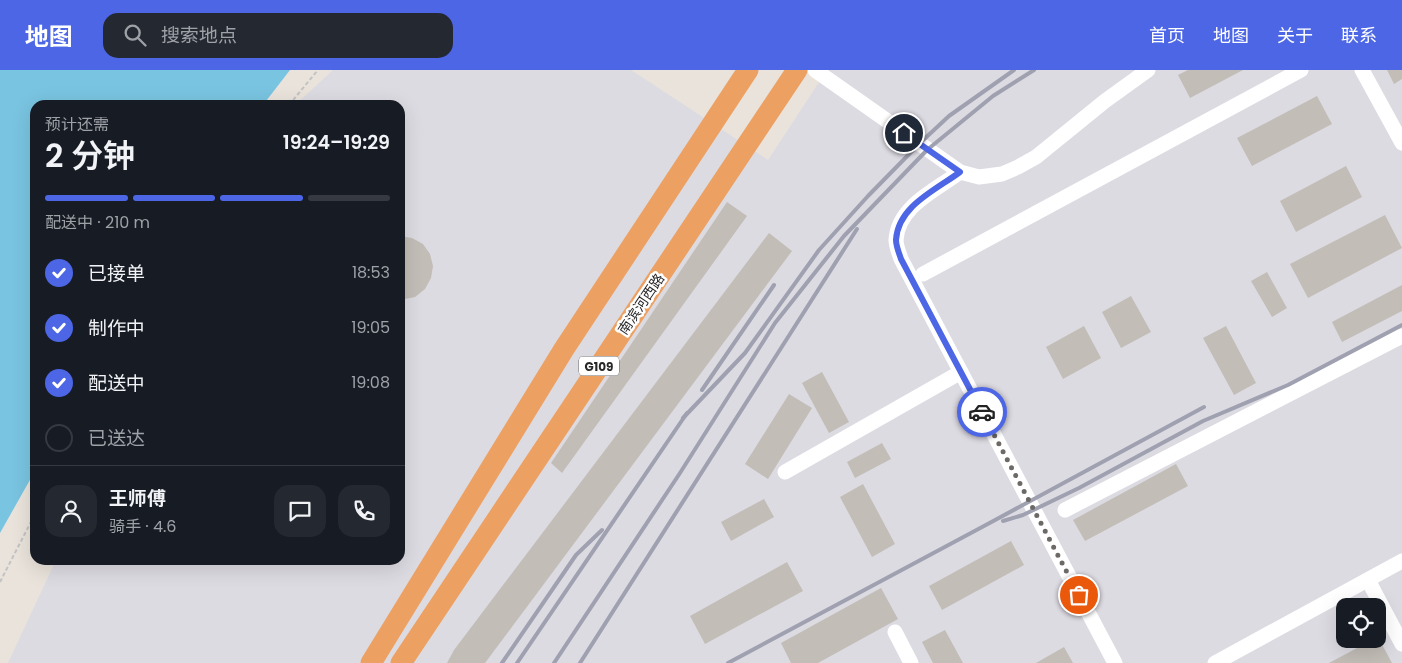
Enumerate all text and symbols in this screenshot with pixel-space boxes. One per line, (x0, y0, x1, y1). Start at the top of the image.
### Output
search box (103, 13, 453, 58)
text: 地图 (25, 20, 73, 53)
icon: search (121, 21, 149, 49)
text: 搜索地点 (161, 22, 237, 49)
text: 首页 (1149, 23, 1185, 48)
text: 地图 (1213, 23, 1249, 48)
text: 关于 (1277, 23, 1313, 48)
text: 联系 (1341, 23, 1377, 48)
pin (883, 112, 925, 154)
text: 预计还需 (45, 113, 109, 136)
icon: home (890, 119, 918, 147)
text: 19:24–19:29 (283, 129, 390, 156)
text: 2 分钟 (45, 133, 135, 178)
text: 配送中 · 210 m (45, 211, 150, 234)
icon: check (45, 259, 73, 287)
text: 已接单 (88, 260, 145, 287)
text: 18:53 (352, 261, 390, 284)
street label: 南滨河西路 (613, 269, 669, 339)
icon: check (45, 314, 73, 342)
text: 制作中 (88, 315, 145, 342)
text: 19:05 (351, 316, 390, 339)
road number: G109 (579, 356, 619, 376)
icon: check (45, 369, 73, 397)
text: 配送中 (88, 370, 145, 397)
text: 19:08 (351, 371, 390, 394)
courier (957, 387, 1007, 437)
icon: car (968, 398, 996, 426)
text: 已送达 (88, 425, 145, 452)
button: person (45, 485, 97, 537)
text: 王师傅 (109, 485, 166, 512)
button: chat (274, 485, 326, 537)
button: phone (338, 485, 390, 537)
text: 骑手 · 4.6 (109, 515, 177, 538)
pin (1058, 574, 1100, 616)
icon: bag (1065, 581, 1093, 609)
map controls (1336, 598, 1386, 648)
button: locate (1336, 598, 1386, 648)

